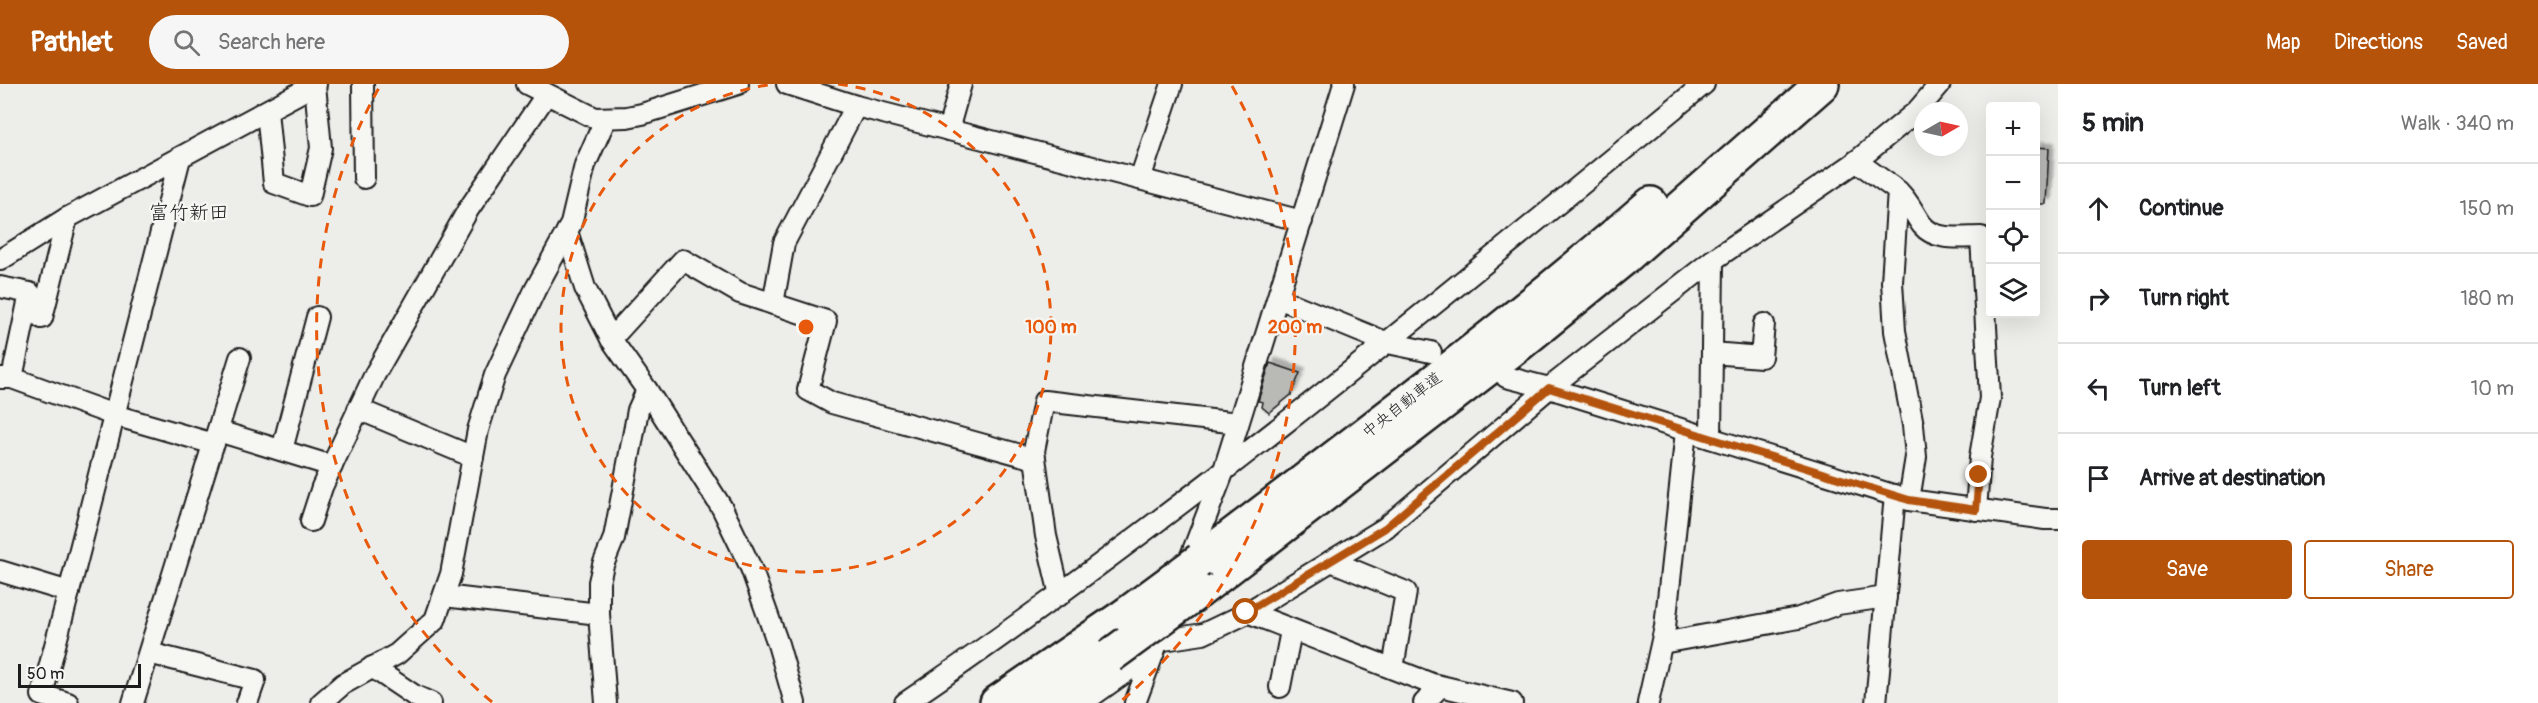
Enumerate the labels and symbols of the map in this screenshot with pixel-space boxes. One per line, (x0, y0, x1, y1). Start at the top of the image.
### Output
north arrow (1914, 102, 1968, 156)
district label: 富竹新田 (149, 200, 229, 225)
text: 100 m (1025, 316, 1077, 339)
text: 200 m (1268, 316, 1322, 339)
centre of rings (796, 317, 816, 337)
street label: 中央自動車道 (1358, 368, 1446, 442)
route end (1965, 461, 1991, 487)
route start (1232, 598, 1258, 624)
scale bar (18, 661, 141, 688)

